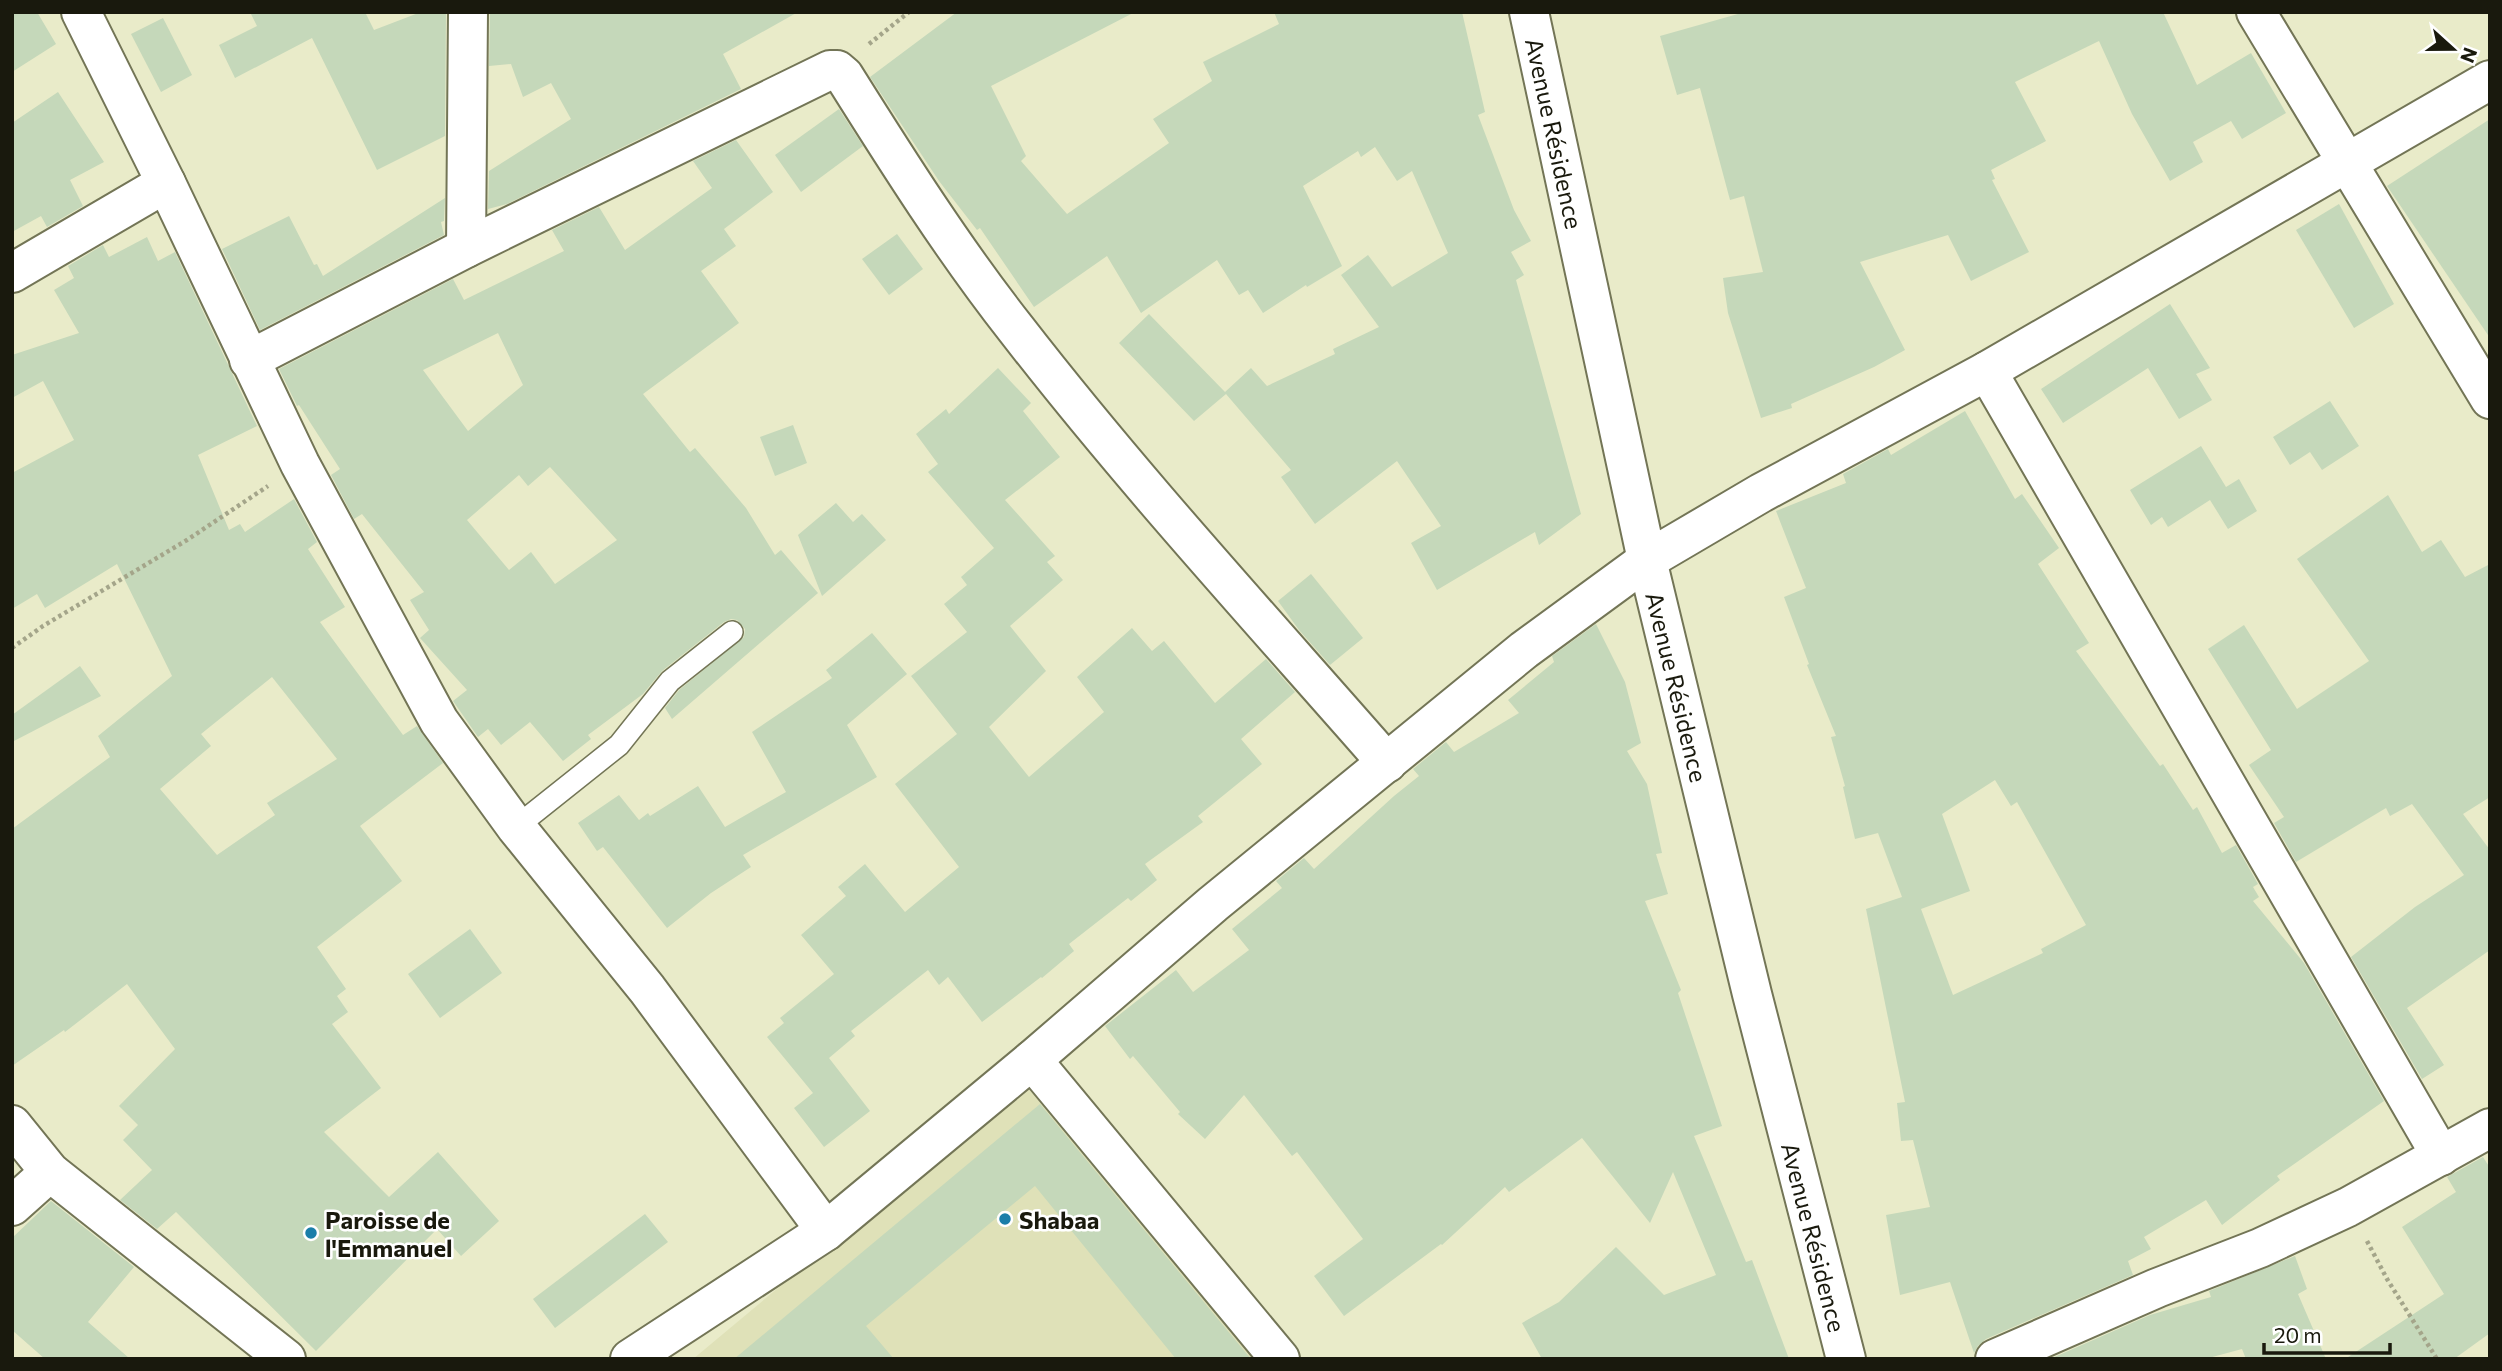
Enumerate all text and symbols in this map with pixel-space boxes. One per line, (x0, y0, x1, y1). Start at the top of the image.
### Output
north arrow (2418, 14, 2488, 84)
street label: Avenue Résidence (1520, 35, 1590, 231)
text: N (2456, 44, 2483, 66)
street label: Avenue Résidence (1641, 589, 1715, 785)
street label: Avenue Résidence (1776, 1139, 1853, 1335)
place label: Paroisse de l'Emmanuel (325, 1205, 453, 1262)
place label: Shabaa (1019, 1205, 1099, 1234)
marker: Shabaa (997, 1211, 1013, 1227)
marker: Paroisse de l'Emmanuel (303, 1225, 319, 1241)
scale bar (2264, 1312, 2390, 1356)
text: 20 m (2274, 1322, 2322, 1347)

